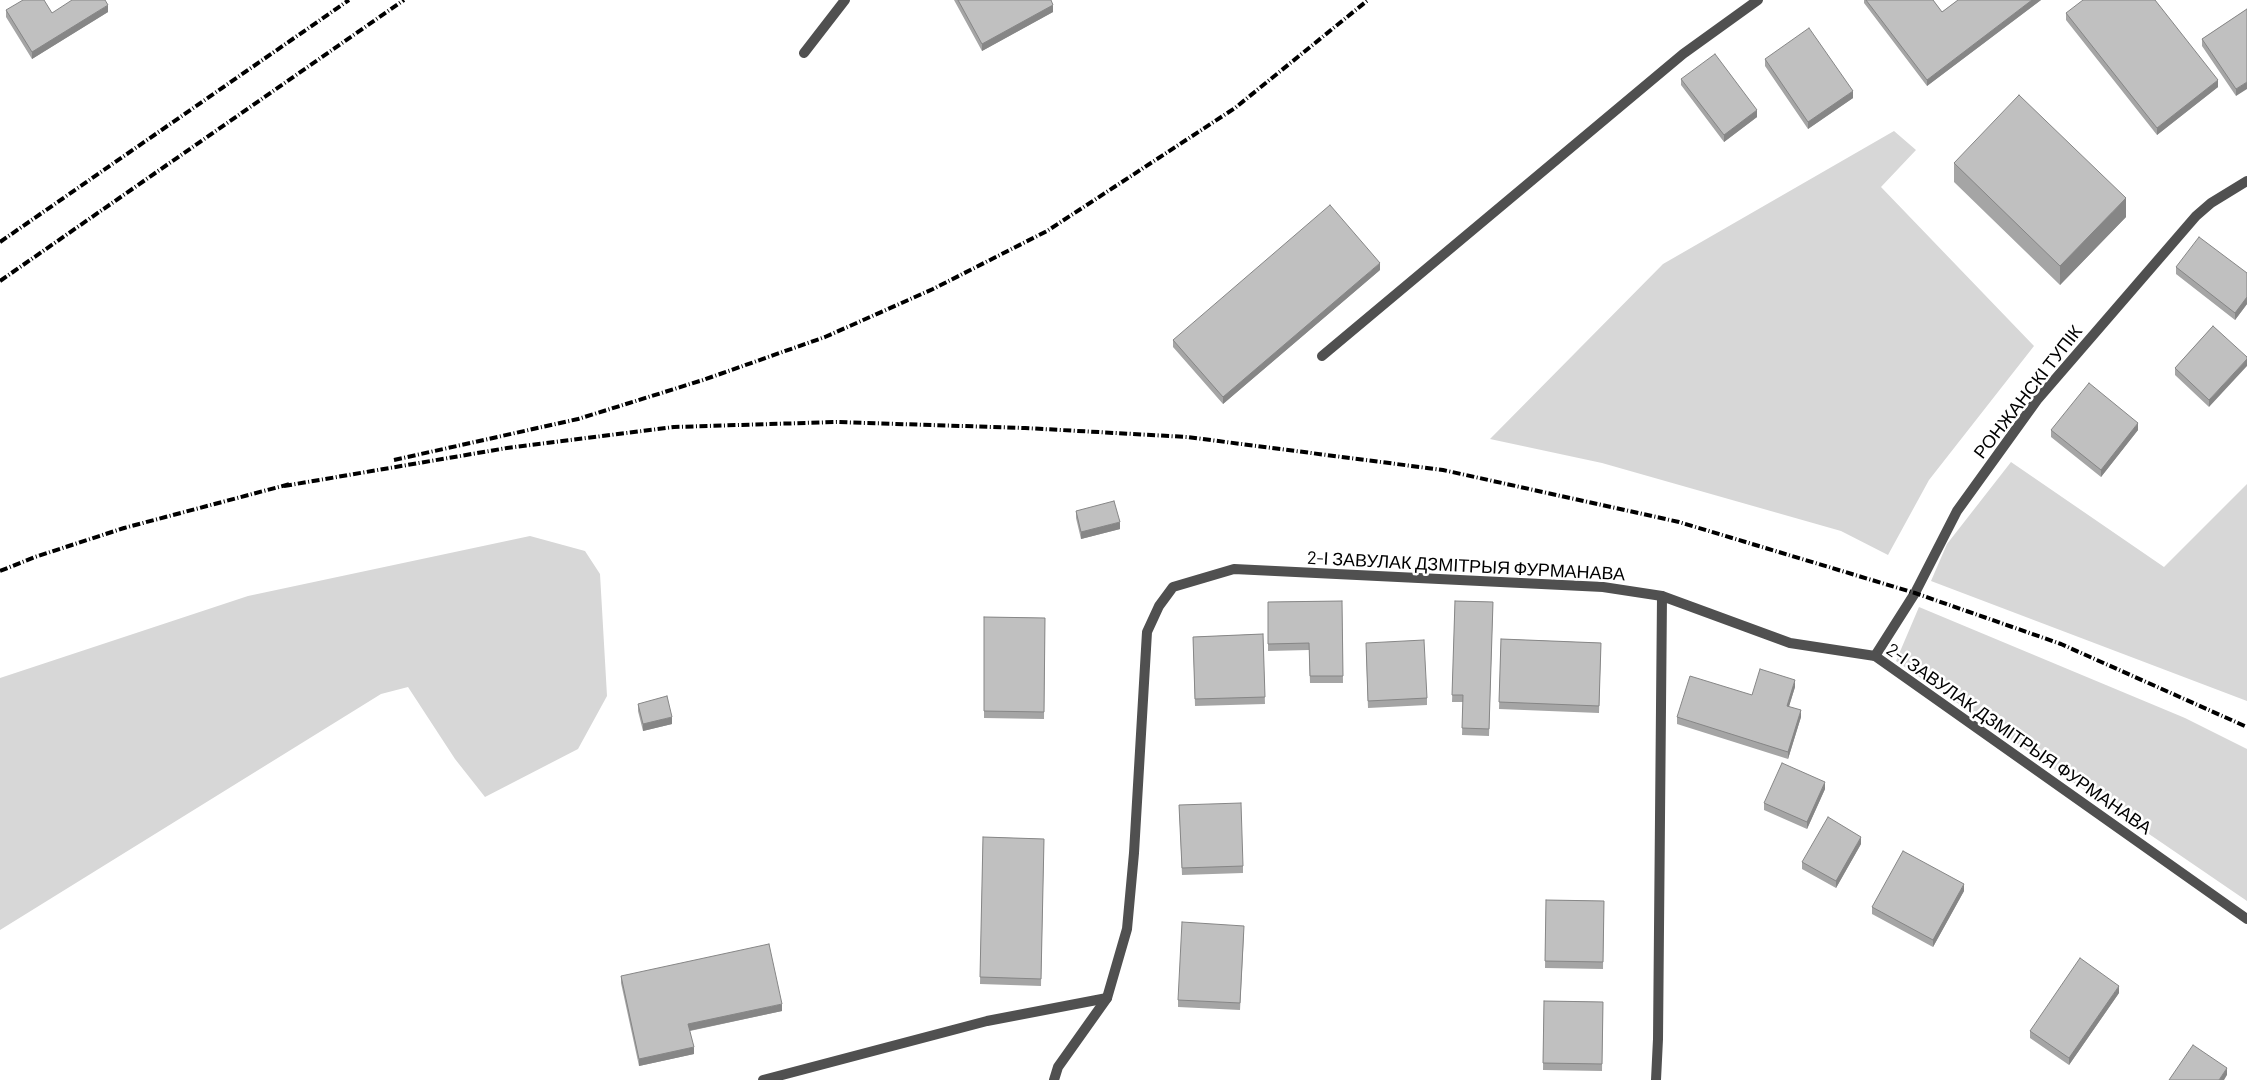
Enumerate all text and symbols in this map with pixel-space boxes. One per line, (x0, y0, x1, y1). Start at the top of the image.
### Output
street label: РОНЖАНСКІ ТУПІК (1969, 321, 2087, 463)
street label: 2-І ЗАВУЛАК ДЗМІТРЫЯ ФУРМАНАВА (1306, 547, 1626, 585)
street label: 2-І ЗАВУЛАК ДЗМІТРЫЯ ФУРМАНАВА (1882, 639, 2156, 839)

